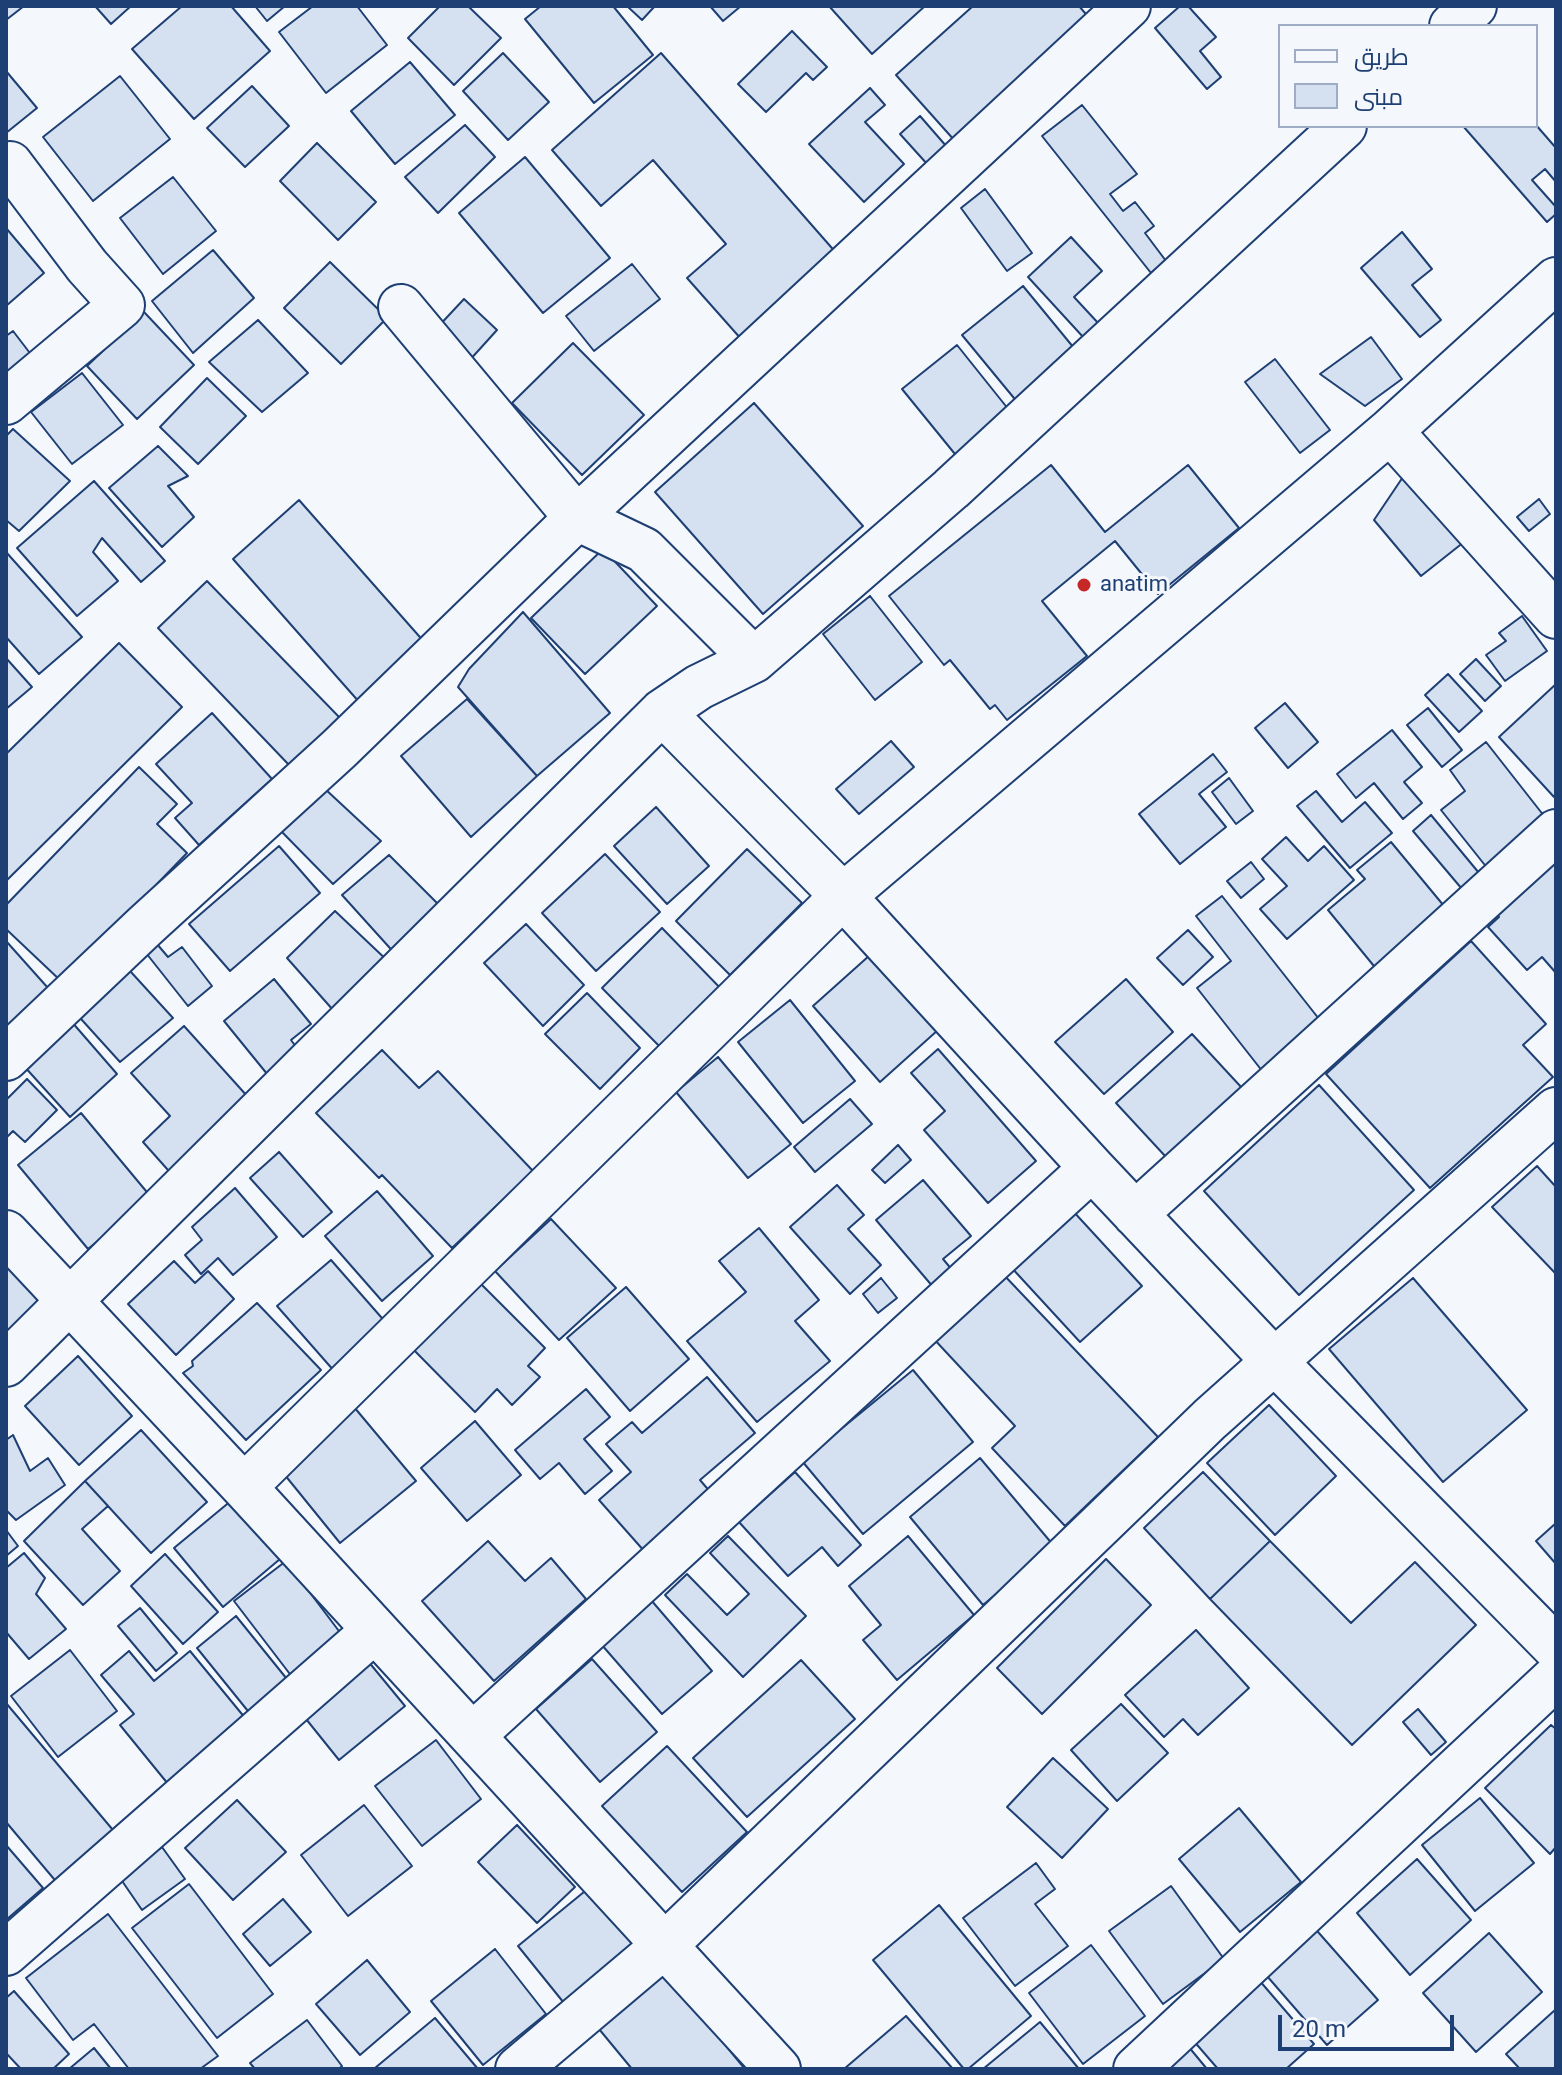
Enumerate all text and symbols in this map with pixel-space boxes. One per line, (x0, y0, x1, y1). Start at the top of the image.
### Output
legend (1278, 24, 1538, 128)
text: طريق (1354, 43, 1409, 71)
text: مبنى (1354, 83, 1403, 111)
place label: anatim (1100, 572, 1168, 598)
marker: anatim (1075, 576, 1093, 594)
scale bar (1282, 1999, 1458, 2049)
text: 20 m (1292, 2015, 1346, 2043)

